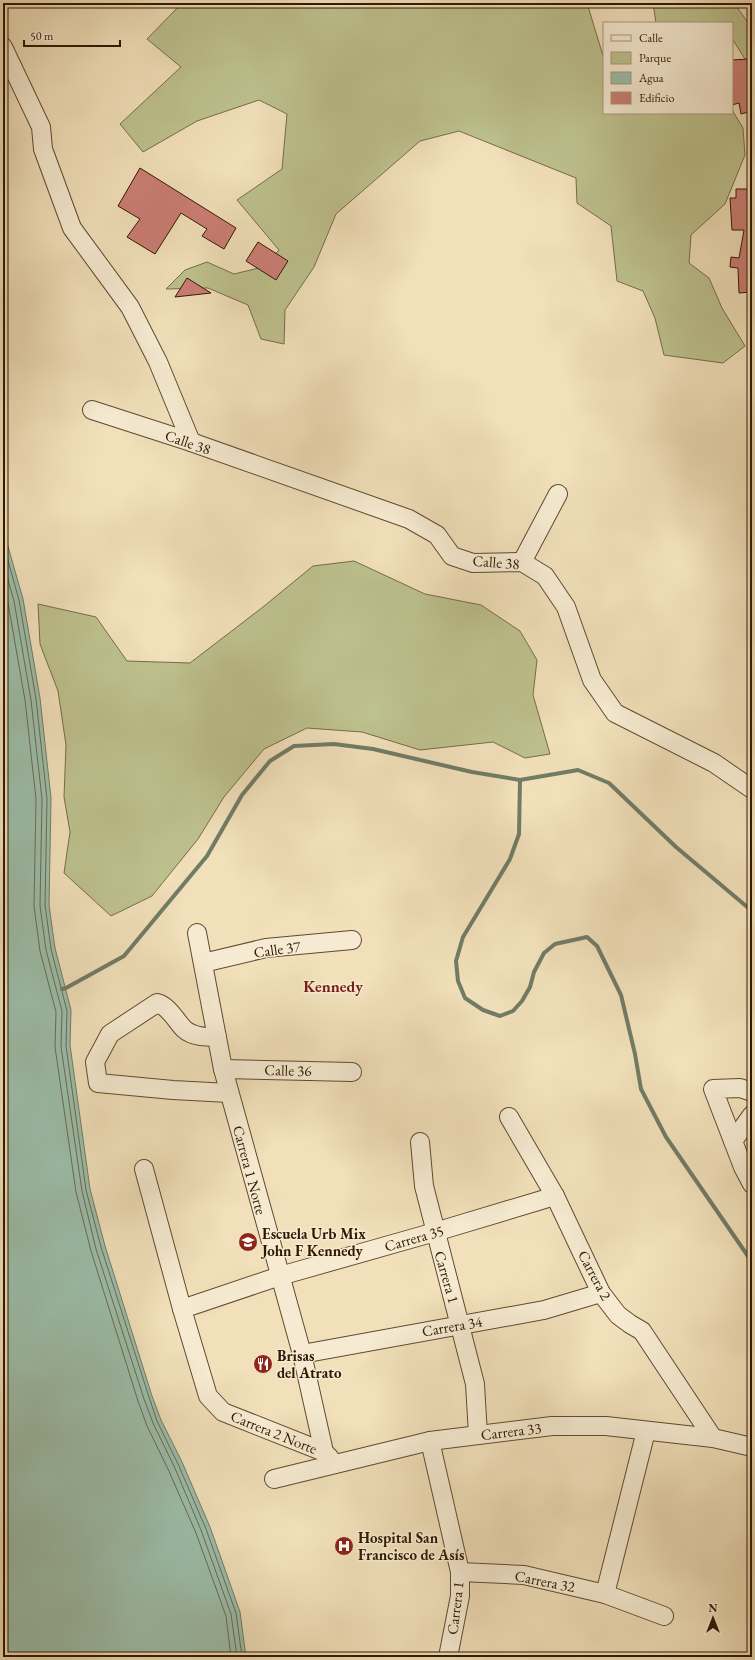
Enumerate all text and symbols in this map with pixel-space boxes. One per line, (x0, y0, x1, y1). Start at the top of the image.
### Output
scale bar (24, 22, 120, 48)
legend (603, 22, 733, 114)
text: 50 m (30, 28, 54, 44)
text: Calle (639, 30, 663, 46)
text: Parque (639, 50, 671, 66)
text: Agua (638, 70, 664, 86)
text: Edificio (639, 90, 675, 106)
street label: Calle 38 (163, 425, 213, 459)
street label: Calle 38 (472, 551, 520, 573)
street label: Calle 37 (252, 936, 302, 962)
district label: Kennedy (303, 976, 363, 997)
street label: Calle 36 (264, 1060, 312, 1080)
street label: Carrera 1 Norte (229, 1123, 271, 1217)
street label: Carrera 35 (382, 1220, 446, 1256)
place label: Escuela Urb Mix John F Kennedy (260, 1224, 366, 1260)
school or university icon: Escuela Urb Mix John F Kennedy (237, 1231, 259, 1253)
street label: Carrera 2 (574, 1247, 616, 1304)
street label: Carrera 1 (430, 1249, 464, 1305)
street label: Carrera 34 (420, 1311, 484, 1341)
place label: Brisas del Atrato (277, 1346, 342, 1382)
restaurant icon: Brisas del Atrato (252, 1353, 274, 1375)
street label: Carrera 2 Norte (228, 1406, 320, 1458)
street label: Carrera 33 (480, 1418, 542, 1444)
place label: Hospital San Francisco de Asís (358, 1528, 464, 1564)
hospital icon: Hospital San Francisco de Asís (333, 1535, 355, 1557)
street label: Carrera 32 (513, 1566, 577, 1596)
street label: Carrera 1 (442, 1580, 468, 1636)
north arrow (693, 1598, 733, 1638)
text: N (709, 1601, 718, 1615)

